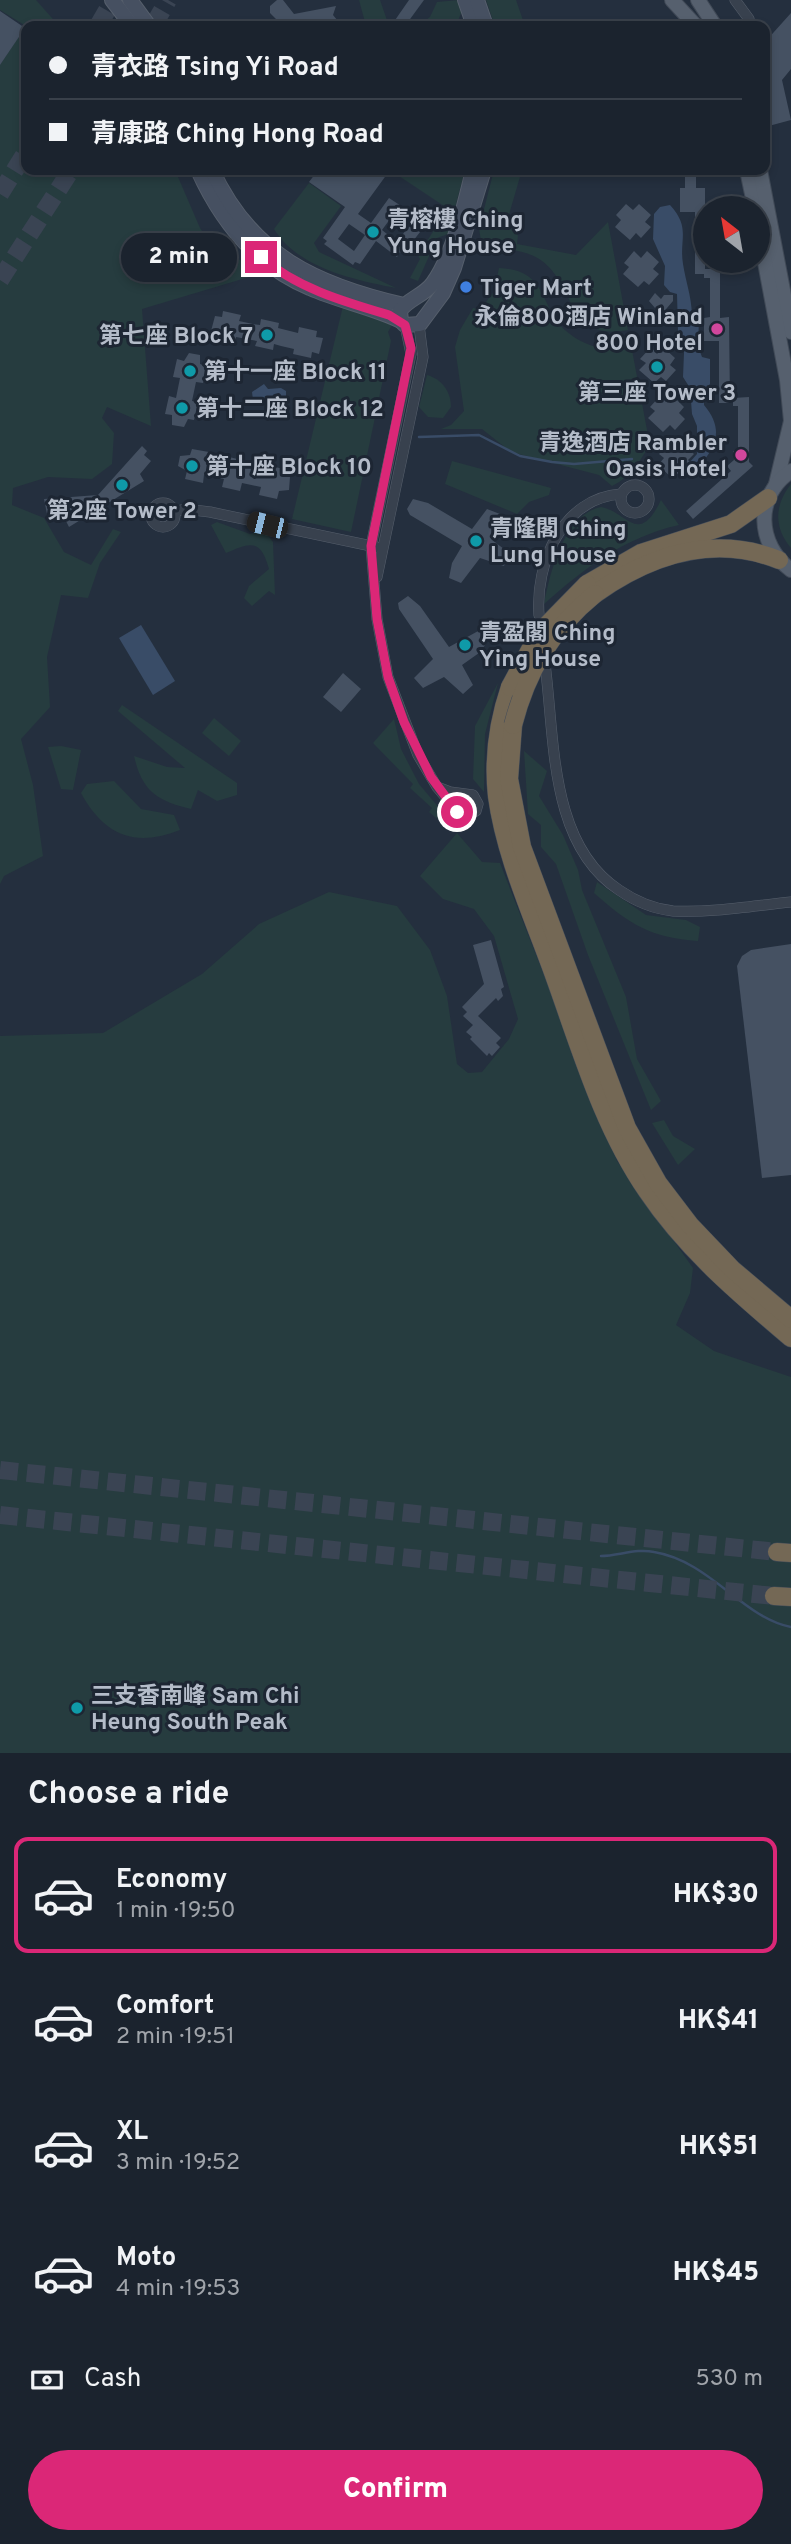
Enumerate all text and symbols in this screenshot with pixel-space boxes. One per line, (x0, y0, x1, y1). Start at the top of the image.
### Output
text: 青衣路 Tsing Yi Road (91, 52, 339, 85)
text: 青康路 Ching Hong Road (91, 119, 384, 152)
north arrow (693, 196, 770, 273)
map controls (693, 196, 770, 273)
place label: 青榕樓 Ching Yung House (387, 207, 524, 262)
marker: 青榕樓 Ching Yung House (365, 224, 381, 240)
callout: 2 min (121, 232, 236, 282)
route end (245, 241, 277, 273)
text: 2 min (149, 243, 209, 272)
place label: Tiger Mart (480, 275, 592, 304)
marker: Tiger Mart (458, 279, 474, 295)
place label: 永倫800酒店 Winland 800 Hotel (475, 304, 703, 359)
marker: 永倫800酒店 Winland 800 Hotel (709, 321, 725, 337)
place label: 第七座 Block 7 (99, 323, 253, 352)
marker: 第七座 Block 7 (259, 327, 275, 343)
place label: 第十一座 Block 11 (204, 359, 387, 388)
marker: 第三座 Tower 3 (649, 359, 665, 375)
marker: 第十一座 Block 11 (182, 363, 198, 379)
place label: 第三座 Tower 3 (578, 380, 736, 409)
place label: 第十二座 Block 12 (196, 396, 384, 425)
marker: 第十二座 Block 12 (174, 400, 190, 416)
place label: 青逸酒店 Rambler Oasis Hotel (538, 430, 727, 485)
marker: 青逸酒店 Rambler Oasis Hotel (733, 447, 749, 463)
place label: 第十座 Block 10 (206, 454, 372, 483)
marker: 第十座 Block 10 (184, 458, 200, 474)
marker: 第2座 Tower 2 (114, 477, 130, 493)
place label: 第2座 Tower 2 (47, 498, 197, 527)
car (245, 510, 290, 540)
place label: 青隆閣 Ching Lung House (490, 516, 627, 571)
marker: 青隆閣 Ching Lung House (468, 533, 484, 549)
place label: 青盈閣 Ching Ying House (479, 620, 616, 675)
marker: 青盈閣 Ching Ying House (457, 637, 473, 653)
route start (441, 796, 473, 828)
place label: 三支香南峰 Sam Chi Heung South Peak (91, 1683, 300, 1738)
marker: 三支香南峰 Sam Chi Heung South Peak (69, 1700, 85, 1716)
text: Choose a ride (28, 1775, 229, 1815)
icon: car (32, 1864, 95, 1927)
text: Economy (116, 1864, 227, 1897)
text: HK$30 (673, 1879, 759, 1912)
text: 1 min · 19:50 (116, 1897, 236, 1926)
icon: car (32, 1990, 95, 2053)
text: Comfort (116, 1990, 214, 2023)
text: HK$41 (678, 2005, 759, 2038)
text: 2 min · 19:51 (116, 2023, 235, 2052)
icon: car (32, 2116, 95, 2179)
text: XL (116, 2116, 148, 2149)
text: HK$51 (679, 2131, 759, 2164)
text: 3 min · 19:52 (116, 2149, 240, 2178)
icon: car (32, 2242, 95, 2305)
text: Moto (116, 2242, 176, 2275)
text: HK$45 (673, 2257, 759, 2290)
text: 4 min · 19:53 (116, 2275, 240, 2304)
icon: cash (28, 2361, 66, 2399)
text: Cash (84, 2363, 141, 2396)
text: 530 m (695, 2365, 763, 2394)
button: Confirm (28, 2450, 763, 2530)

